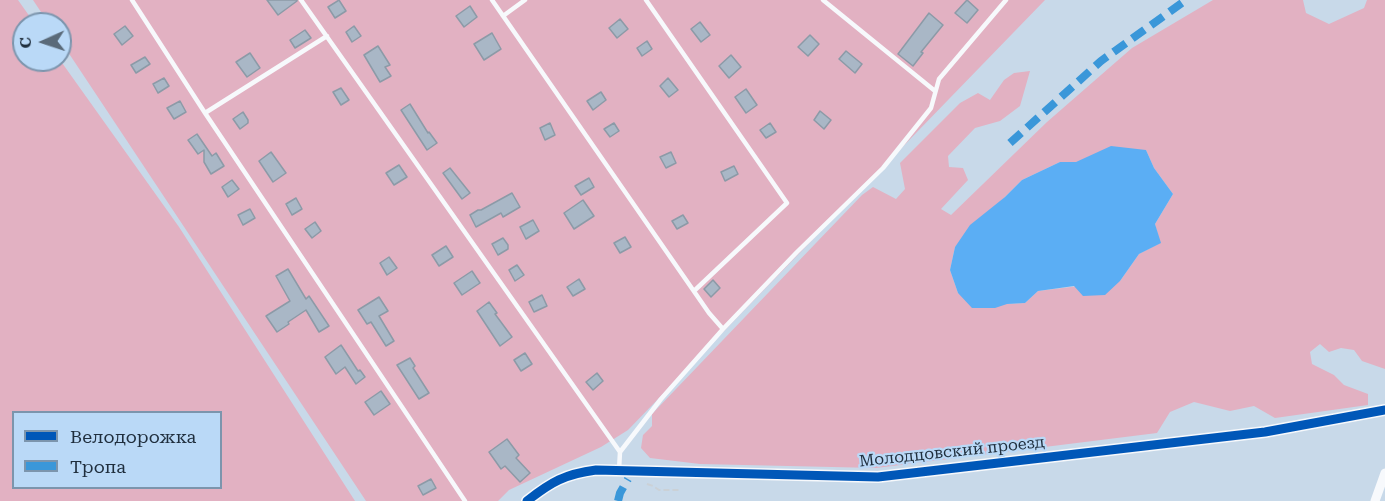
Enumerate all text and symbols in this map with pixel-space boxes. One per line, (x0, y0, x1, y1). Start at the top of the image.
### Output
north arrow (12, 12, 72, 72)
text: С (16, 37, 35, 49)
legend (12, 411, 222, 489)
text: Велодорожка (70, 426, 196, 447)
street label: Молодцовский проезд (858, 433, 1046, 471)
text: Тропа (70, 456, 126, 477)

